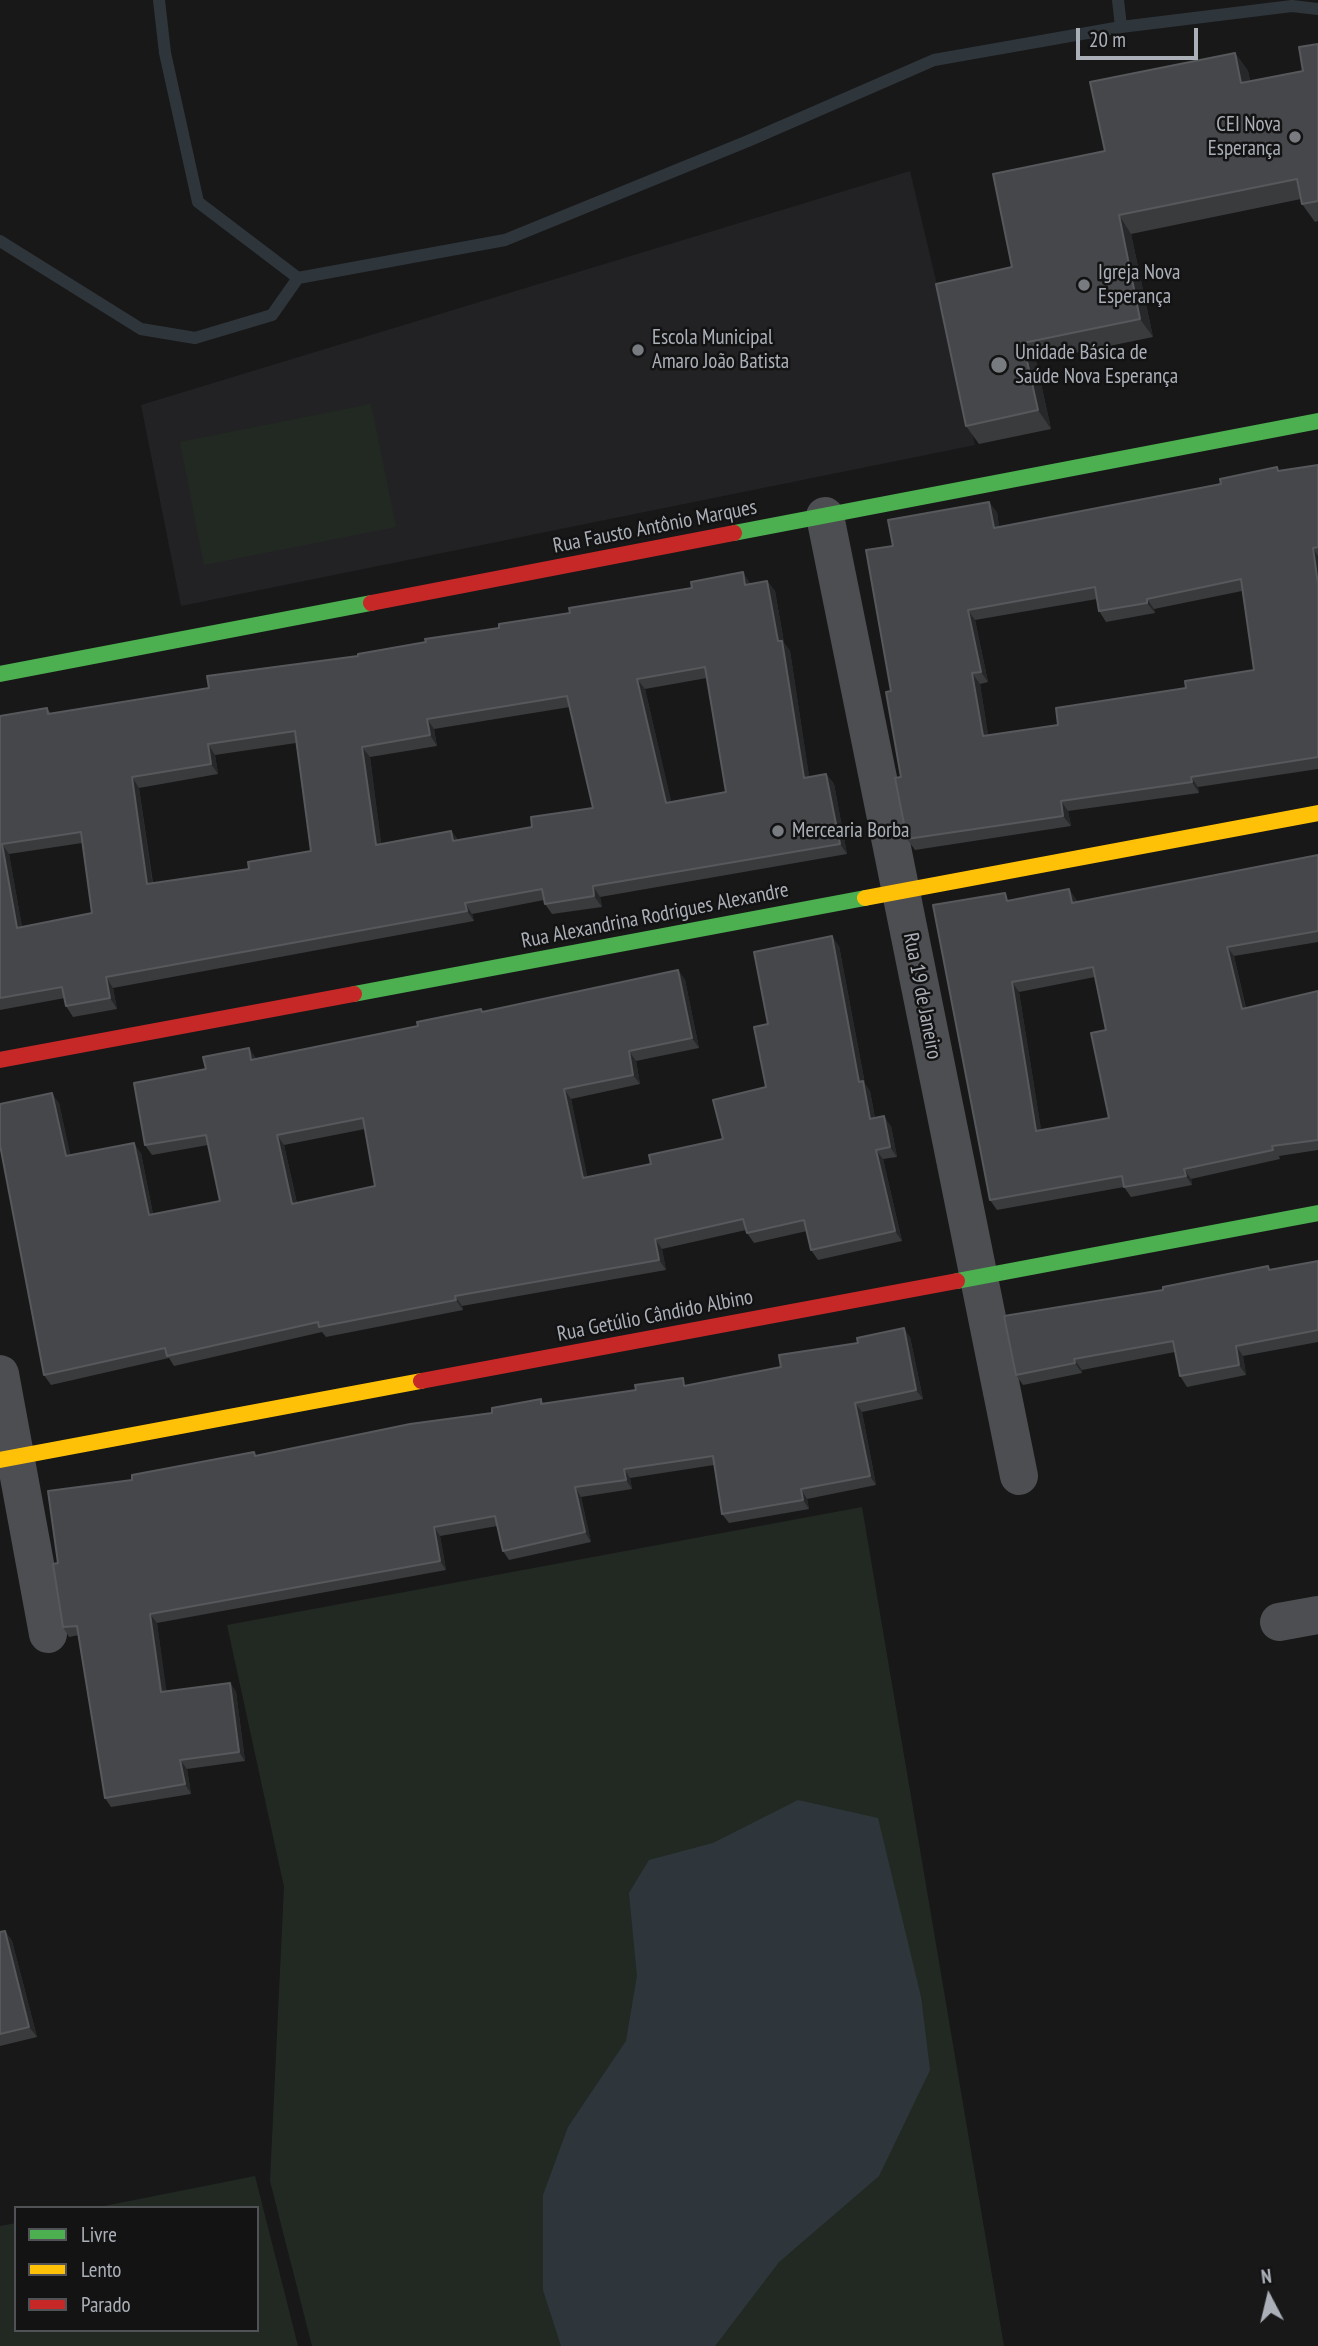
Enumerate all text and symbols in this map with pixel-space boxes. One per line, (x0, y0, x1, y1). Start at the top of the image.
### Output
scale bar (1080, 14, 1202, 58)
text: 20 m (1089, 26, 1126, 53)
place label: CEI Nova Esperança (1208, 112, 1281, 162)
marker: CEI Nova Esperança (1287, 129, 1303, 145)
place label: Igreja Nova Esperança (1098, 260, 1180, 310)
marker: Igreja Nova Esperança (1076, 277, 1092, 293)
place label: Escola Municipal Amaro João Batista (652, 325, 789, 375)
place label: Unidade Básica de Saúde Nova Esperança (1015, 340, 1178, 390)
marker: Escola Municipal Amaro João Batista (630, 342, 646, 358)
marker: Unidade Básica de Saúde Nova Esperança (989, 355, 1009, 375)
street label: Rua Fausto Antônio Marques (551, 495, 759, 559)
place label: Mercearia Borba (792, 818, 909, 844)
marker: Mercearia Borba (770, 823, 786, 839)
street label: Rua Alexandrina Rodrigues Alexandre (519, 878, 791, 954)
street label: Rua 19 de Janeiro (897, 931, 947, 1061)
street label: Rua Getúlio Cândido Albino (555, 1285, 755, 1347)
legend (14, 2206, 259, 2332)
text: Livre (81, 2221, 117, 2248)
text: Lento (81, 2256, 121, 2283)
north arrow (1234, 2262, 1304, 2332)
text: N (1260, 2264, 1273, 2289)
text: Parado (81, 2291, 131, 2318)

